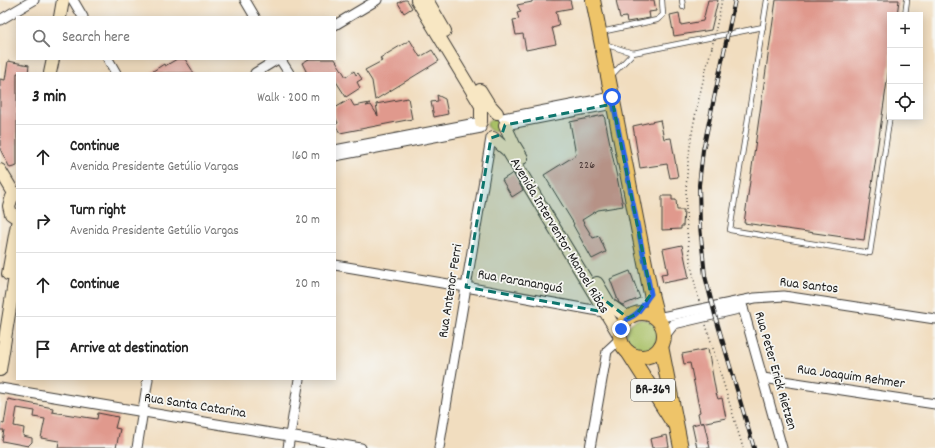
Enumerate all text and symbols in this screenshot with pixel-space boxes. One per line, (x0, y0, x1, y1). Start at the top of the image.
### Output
map controls (887, 12, 923, 120)
button: + (887, 12, 923, 48)
search box (16, 16, 336, 60)
icon: search (30, 27, 52, 49)
text: Search here (62, 27, 130, 49)
button: − (887, 48, 923, 84)
button: locate (887, 84, 923, 120)
text: 3 min (32, 86, 66, 110)
route start (603, 88, 621, 106)
text: Walk · 200 m (257, 89, 320, 108)
text: Continue (70, 136, 119, 158)
icon: ahead (32, 146, 54, 168)
text: 160 m (292, 147, 320, 166)
street label: Avenida Interventor Manoel Ribas (504, 154, 614, 318)
house number: 226 (579, 157, 595, 174)
text: Avenida Presidente Getúlio Vargas (70, 158, 239, 177)
text: Turn right (70, 200, 126, 222)
icon: right (32, 210, 54, 232)
text: 20 m (295, 211, 320, 230)
text: Avenida Presidente Getúlio Vargas (70, 222, 239, 241)
street label: Rua Antenor Ferri (434, 242, 468, 339)
street label: Rua Parananguá (476, 265, 564, 299)
street label: Rua Santos (778, 272, 840, 300)
icon: ahead (32, 274, 54, 296)
text: Continue (70, 274, 119, 296)
text: 20 m (295, 275, 320, 294)
street label: Rua Peter Erick Rietzen (749, 310, 801, 432)
route end (612, 320, 630, 338)
icon: arrive (32, 338, 54, 360)
text: Arrive at destination (70, 338, 188, 360)
street label: Rua Joaquim Rehmer (796, 360, 907, 395)
road number: BR-369 (631, 379, 675, 401)
street label: Rua Santa Catarina (143, 388, 248, 424)

